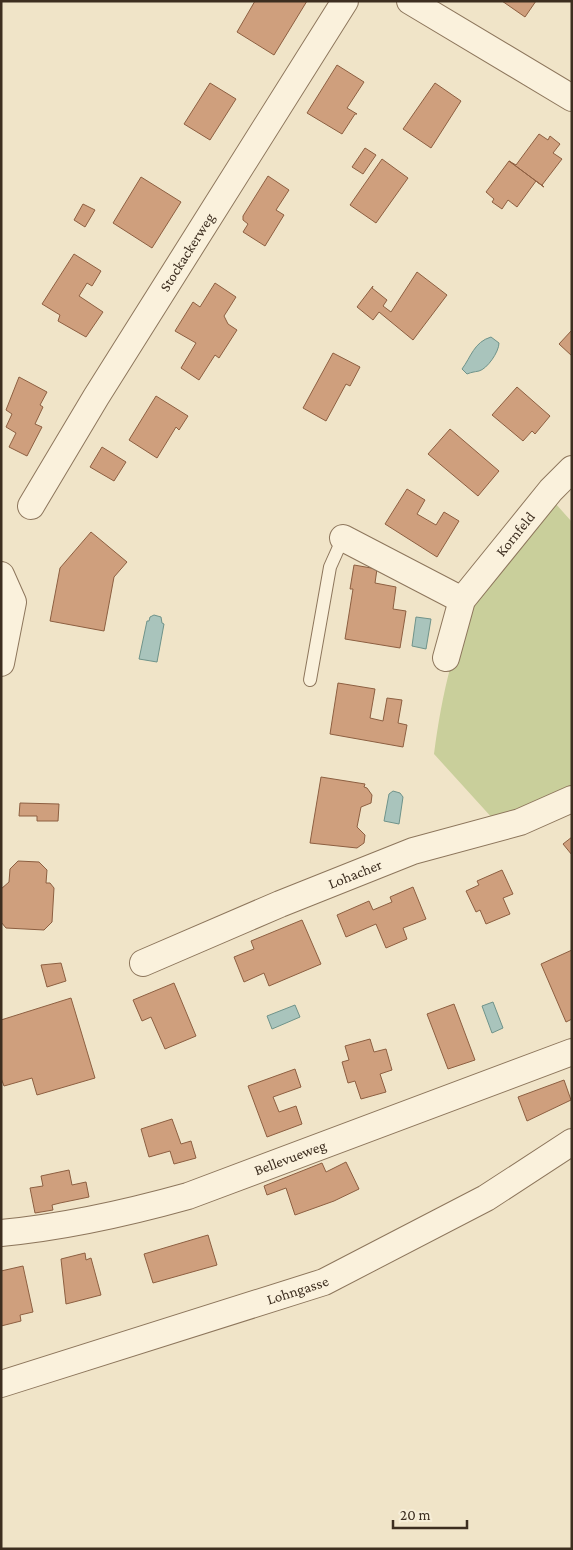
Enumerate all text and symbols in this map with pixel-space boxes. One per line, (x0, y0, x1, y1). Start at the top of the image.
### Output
street label: Stockackerweg (156, 210, 219, 294)
street label: Kornfeld (493, 509, 538, 559)
street label: Lohacher (326, 856, 385, 892)
street label: Bellevueweg (252, 1137, 329, 1178)
street label: Lohngasse (265, 1273, 332, 1308)
scale bar (393, 1498, 467, 1530)
text: 20 m (400, 1507, 431, 1523)

